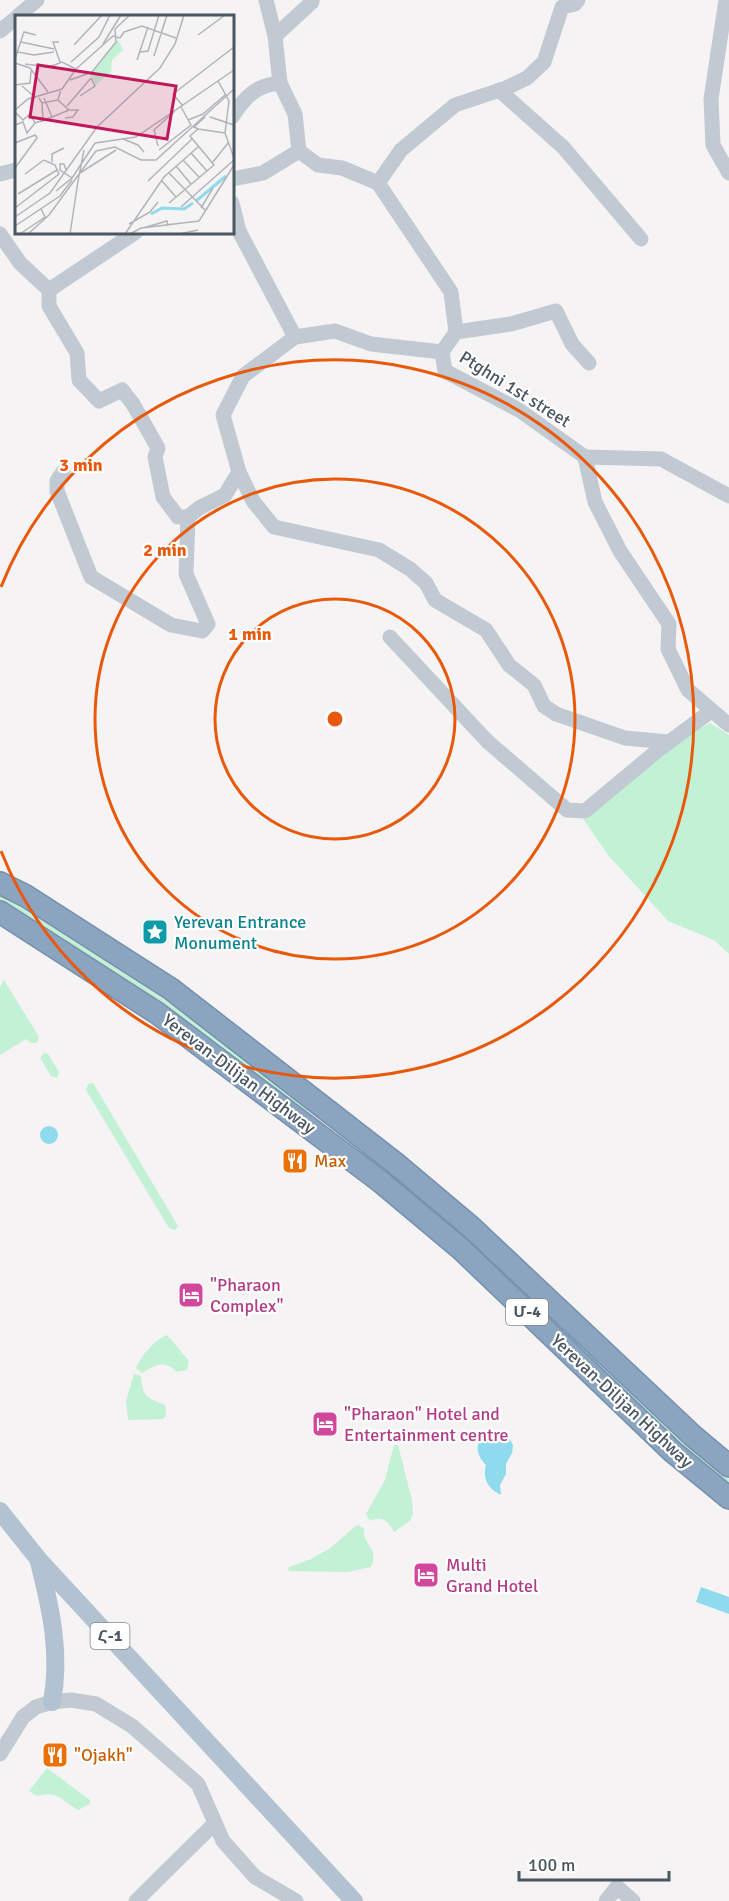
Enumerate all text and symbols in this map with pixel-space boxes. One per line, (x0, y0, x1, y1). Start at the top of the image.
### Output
inset map (15, 15, 234, 234)
street label: Ptghni 1st street (455, 346, 575, 432)
text: 3 min (59, 454, 103, 476)
text: 2 min (143, 539, 187, 561)
text: 1 min (228, 623, 272, 645)
centre of rings (325, 709, 345, 729)
place label: Yerevan Entrance Monument (174, 911, 306, 954)
place icon: Yerevan Entrance Monument (140, 917, 170, 947)
street label: Yerevan-Dilijan Highway (158, 1009, 320, 1139)
restaurant icon: Max (280, 1146, 310, 1176)
place label: Max (314, 1150, 347, 1172)
place label: "Pharaon Complex" (210, 1274, 283, 1317)
hotel icon: "Pharaon Complex" (176, 1280, 206, 1310)
road number: Մ-4 (506, 1299, 548, 1325)
street label: Yerevan-Dilijan Highway (546, 1329, 698, 1473)
place label: "Pharaon" Hotel and Entertainment centre (344, 1403, 509, 1446)
hotel icon: "Pharaon" Hotel and Entertainment centre (310, 1409, 340, 1439)
place label: Multi Grand Hotel (446, 1554, 538, 1597)
hotel icon: Multi Grand Hotel (411, 1560, 441, 1590)
road number: Հ-1 (90, 1623, 130, 1649)
restaurant icon: "Ojakh" (40, 1740, 70, 1770)
place label: "Ojakh" (74, 1744, 133, 1766)
scale bar (519, 1844, 669, 1882)
text: 100 m (528, 1854, 575, 1876)

